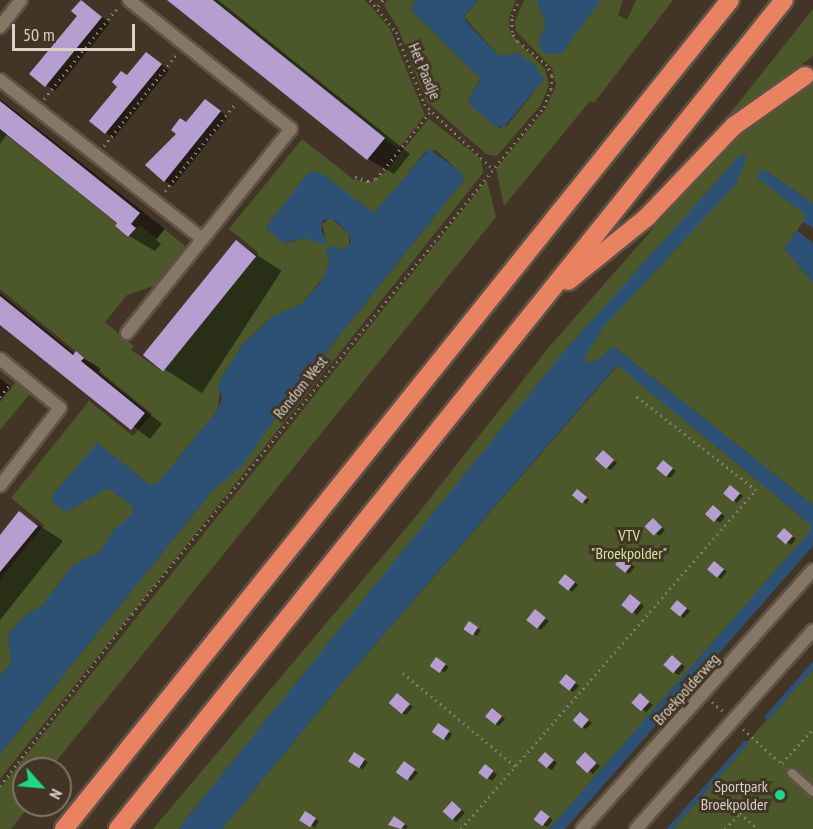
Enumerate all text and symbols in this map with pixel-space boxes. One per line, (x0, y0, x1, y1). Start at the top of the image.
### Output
scale bar (15, 12, 138, 50)
text: 50 m (23, 23, 55, 46)
street label: Het Paadje (405, 40, 445, 102)
street label: Rondom West (269, 352, 331, 422)
park label: VTV "Broekpolder" (591, 525, 667, 563)
street label: Broekpolderweg (649, 649, 723, 729)
north arrow (12, 757, 72, 817)
place label: Sportpark Broekpolder (701, 776, 768, 814)
text: N (45, 786, 67, 803)
marker: Sportpark Broekpolder (773, 788, 787, 802)

